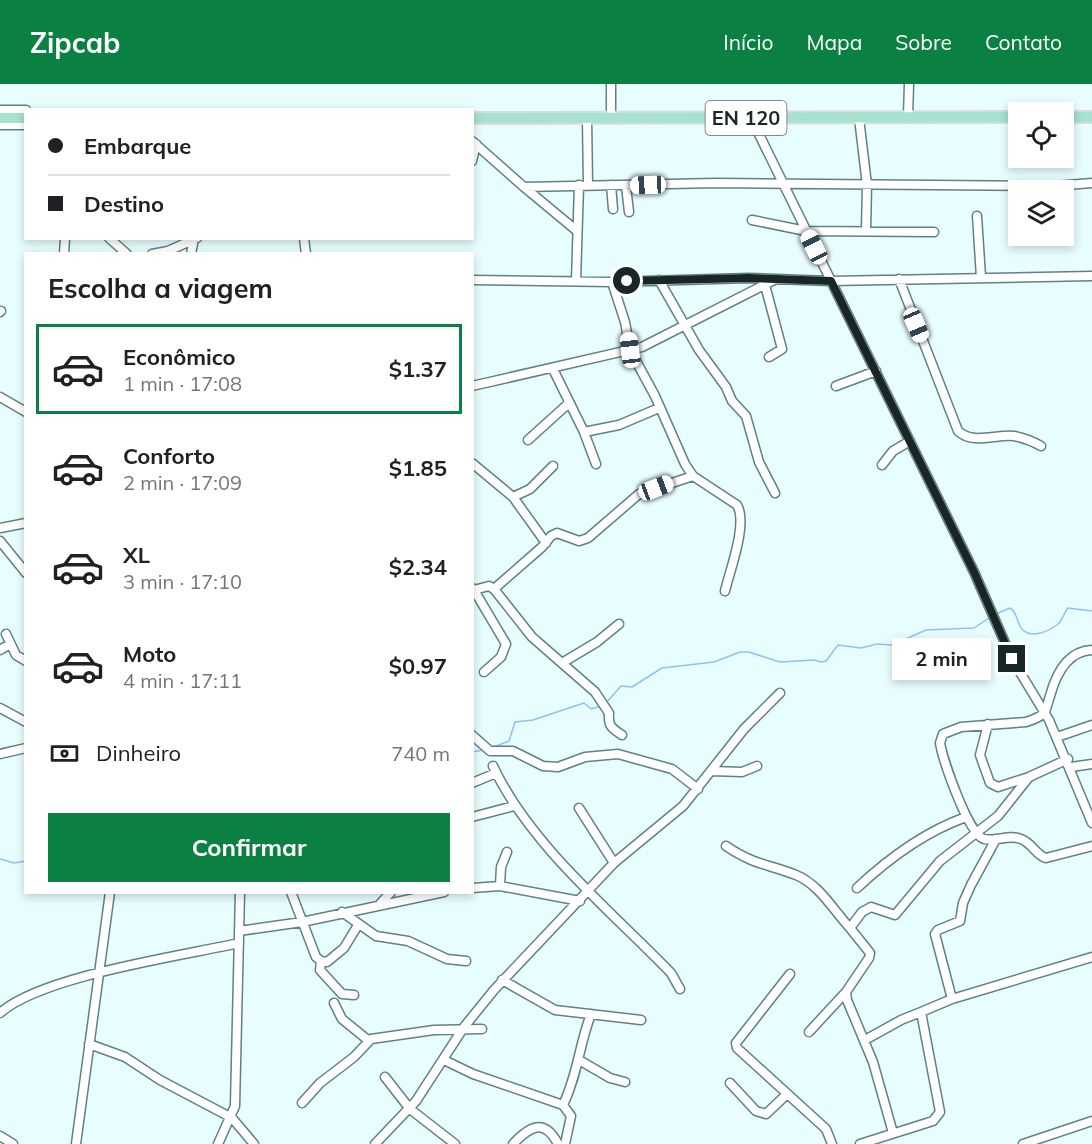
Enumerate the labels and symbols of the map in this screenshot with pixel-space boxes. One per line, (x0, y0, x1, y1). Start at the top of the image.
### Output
road number: EN 120 (706, 101, 786, 135)
car (630, 175, 666, 195)
car (798, 227, 830, 267)
route start (613, 267, 640, 294)
car (901, 305, 931, 345)
car (619, 331, 641, 369)
car (636, 473, 676, 503)
callout: 2 min (892, 638, 991, 680)
route end (998, 645, 1025, 672)

